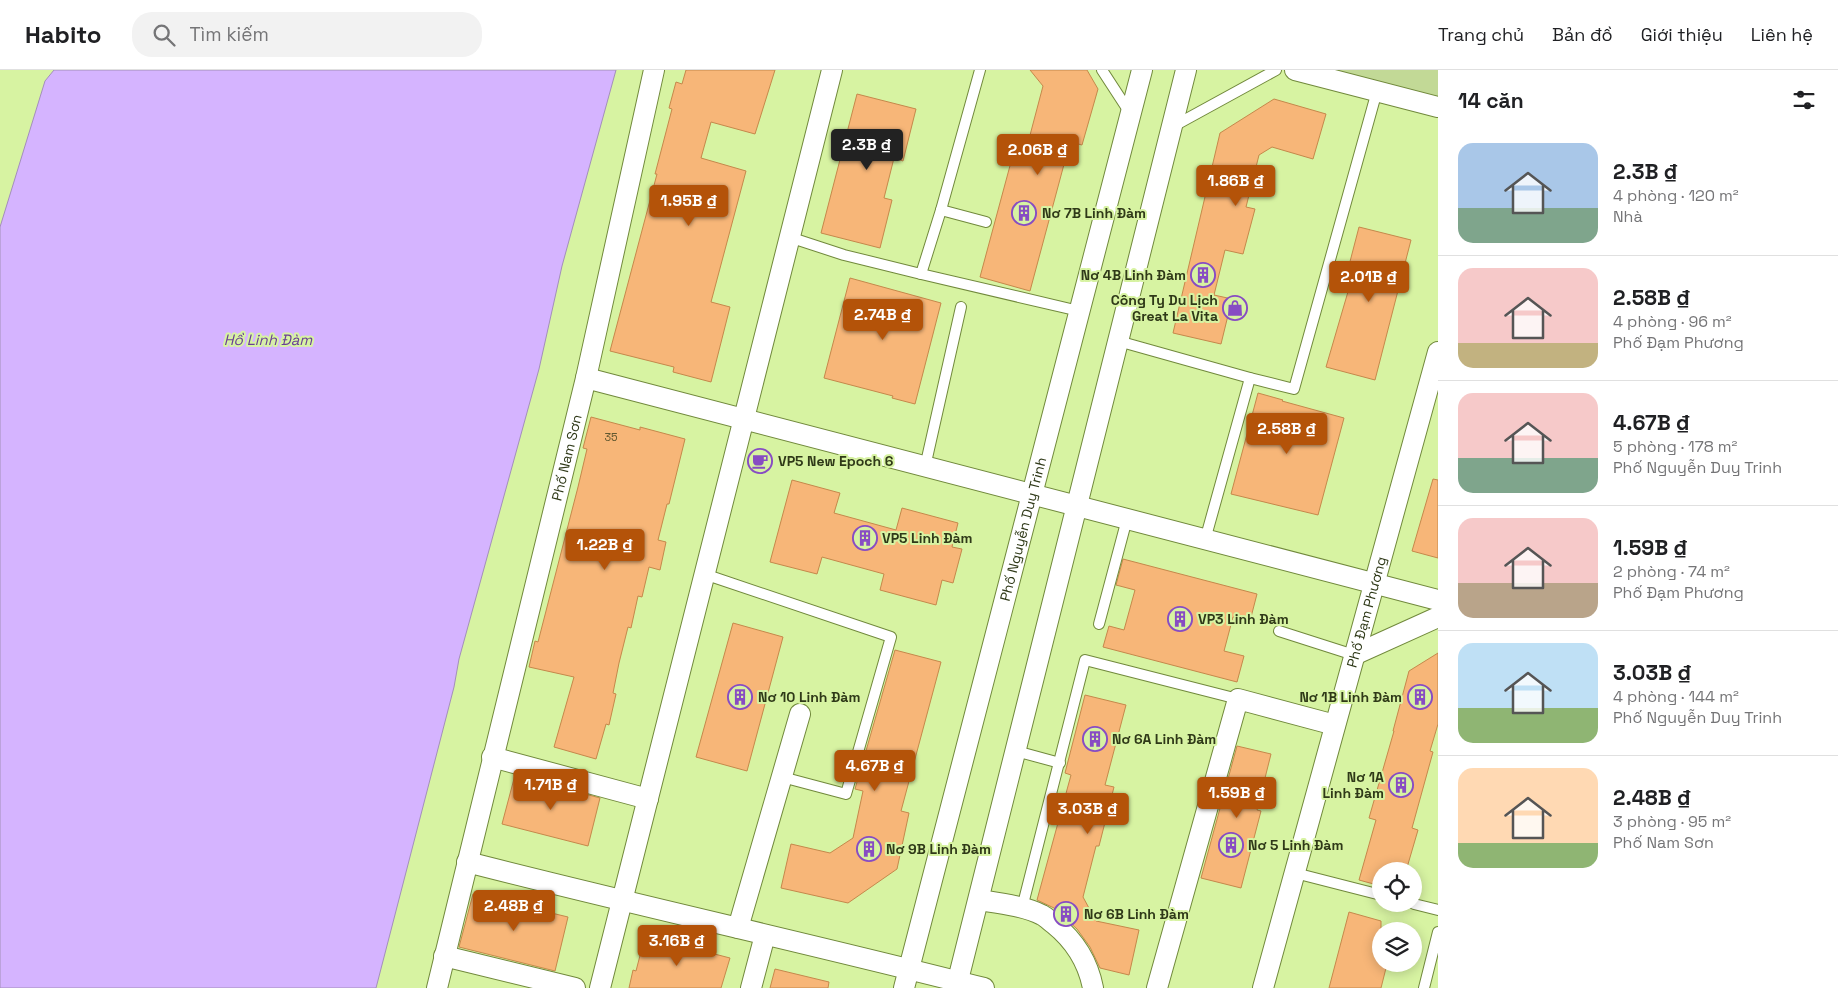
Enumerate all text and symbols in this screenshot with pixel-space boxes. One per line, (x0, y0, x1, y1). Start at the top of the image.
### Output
search box (132, 12, 482, 57)
text: Habito (25, 19, 102, 50)
icon: search (150, 21, 178, 49)
text: Tìm kiếm (190, 22, 269, 47)
text: Trang chủ (1438, 23, 1524, 46)
text: Bản đồ (1552, 23, 1613, 46)
text: Giới thiệu (1641, 23, 1723, 46)
text: Liên hệ (1751, 23, 1813, 46)
icon: filters (1790, 86, 1818, 114)
text: 14 căn (1458, 87, 1524, 114)
pin: 2.3B ₫ (826, 128, 908, 171)
text: 2.3B ₫ (842, 134, 892, 155)
pin: 2.06B ₫ (992, 134, 1084, 176)
text: 2.06B ₫ (1008, 139, 1068, 160)
text: 2.3B ₫ (1613, 158, 1679, 185)
icon: home (1498, 163, 1558, 223)
pin: 1.86B ₫ (1190, 164, 1282, 207)
text: 1.86B ₫ (1207, 170, 1265, 191)
pin: 1.95B ₫ (643, 184, 735, 227)
text: 4 phòng · 120 m² (1613, 185, 1739, 206)
text: 1.95B ₫ (660, 190, 718, 211)
building icon: Nơ 7B Linh Đàm (1011, 200, 1037, 226)
place label: Nơ 7B Linh Đàm (1042, 204, 1146, 222)
text: Nhà (1613, 206, 1643, 227)
pin: 2.01B ₫ (1323, 260, 1415, 303)
building icon: Nơ 4B Linh Đàm (1190, 262, 1216, 288)
place label: Nơ 4B Linh Đàm (1081, 266, 1186, 284)
text: 2.01B ₫ (1340, 266, 1398, 287)
text: 2.58B ₫ (1613, 284, 1691, 311)
icon: home (1498, 288, 1558, 348)
place label: Công Ty Du Lịch Great La Vita (1111, 291, 1218, 325)
shop icon: Công Ty Du Lịch Great La Vita (1222, 295, 1248, 321)
pin: 2.74B ₫ (837, 298, 929, 341)
text: 2.74B ₫ (854, 304, 912, 325)
text: 4 phòng · 96 m² (1613, 311, 1732, 332)
water label: Hồ Linh Đàm (224, 330, 313, 349)
text: Phố Đạm Phương (1613, 332, 1744, 353)
text: 4.67B ₫ (1613, 409, 1691, 436)
pin: 2.58B ₫ (1241, 412, 1333, 455)
street label: Phố Nam Sơn (547, 413, 586, 503)
icon: home (1498, 413, 1558, 473)
text: 2.58B ₫ (1257, 418, 1317, 439)
house number: 35 (604, 430, 618, 444)
text: 5 phòng · 178 m² (1613, 436, 1737, 457)
cafe icon: VP5 New Epoch 6 (747, 448, 773, 474)
place label: VP5 New Epoch 6 (778, 452, 894, 470)
street label: Phố Nguyễn Duy Trinh (996, 455, 1050, 603)
text: Phố Nguyễn Duy Trinh (1613, 457, 1782, 478)
building icon: VP5 Linh Đàm (852, 525, 878, 551)
pin: 1.22B ₫ (559, 528, 651, 571)
place label: VP5 Linh Đàm (882, 529, 973, 547)
text: 1.22B ₫ (577, 534, 633, 555)
text: 1.59B ₫ (1613, 534, 1688, 561)
icon: home (1498, 538, 1558, 598)
street label: Phố Đạm Phương (1343, 554, 1390, 670)
text: 2 phòng · 74 m² (1613, 561, 1730, 582)
text: Phố Đạm Phương (1613, 582, 1744, 603)
building icon: VP3 Linh Đàm (1167, 606, 1193, 632)
place label: VP3 Linh Đàm (1198, 610, 1289, 628)
text: 3.03B ₫ (1613, 659, 1692, 686)
icon: home (1498, 663, 1558, 723)
building icon: Nơ 10 Linh Đàm (727, 684, 753, 710)
building icon: Nơ 1B Linh Đàm (1407, 684, 1433, 710)
text: 4 phòng · 144 m² (1613, 686, 1739, 707)
place label: Nơ 10 Linh Đàm (758, 688, 860, 706)
place label: Nơ 1B Linh Đàm (1299, 688, 1402, 706)
text: Phố Nguyễn Duy Trinh (1613, 707, 1782, 728)
building icon: Nơ 6A Linh Đàm (1082, 726, 1108, 752)
place label: Nơ 6A Linh Đàm (1112, 730, 1216, 748)
pin: 4.67B ₫ (829, 750, 921, 792)
text: 4.67B ₫ (845, 755, 905, 776)
pin: 1.71B ₫ (505, 768, 597, 811)
place label: Nơ 1A Linh Đàm (1323, 768, 1384, 802)
building icon: Nơ 1A Linh Đàm (1388, 772, 1414, 798)
text: 1.71B ₫ (524, 774, 578, 795)
pin: 1.59B ₫ (1191, 776, 1283, 819)
text: 1.59B ₫ (1208, 782, 1266, 803)
text: 2.48B ₫ (1613, 784, 1692, 811)
icon: home (1498, 788, 1558, 848)
pin: 3.03B ₫ (1042, 792, 1134, 835)
text: 3.03B ₫ (1058, 798, 1118, 819)
text: 3 phòng · 95 m² (1613, 811, 1731, 832)
building icon: Nơ 5 Linh Đàm (1218, 832, 1244, 858)
text: Phố Nam Sơn (1613, 832, 1714, 853)
building icon: Nơ 9B Linh Đàm (856, 836, 882, 862)
place label: Nơ 5 Linh Đàm (1248, 836, 1343, 854)
place label: Nơ 9B Linh Đàm (886, 840, 991, 858)
map controls (1372, 862, 1422, 972)
button: locate (1372, 862, 1422, 912)
pin: 2.48B ₫ (468, 890, 560, 932)
text: 2.48B ₫ (484, 895, 544, 916)
building icon: Nơ 6B Linh Đàm (1053, 901, 1079, 927)
place label: Nơ 6B Linh Đàm (1084, 905, 1189, 923)
button: layers (1372, 922, 1422, 972)
pin: 3.16B ₫ (631, 924, 723, 967)
text: 3.16B ₫ (649, 930, 705, 951)

